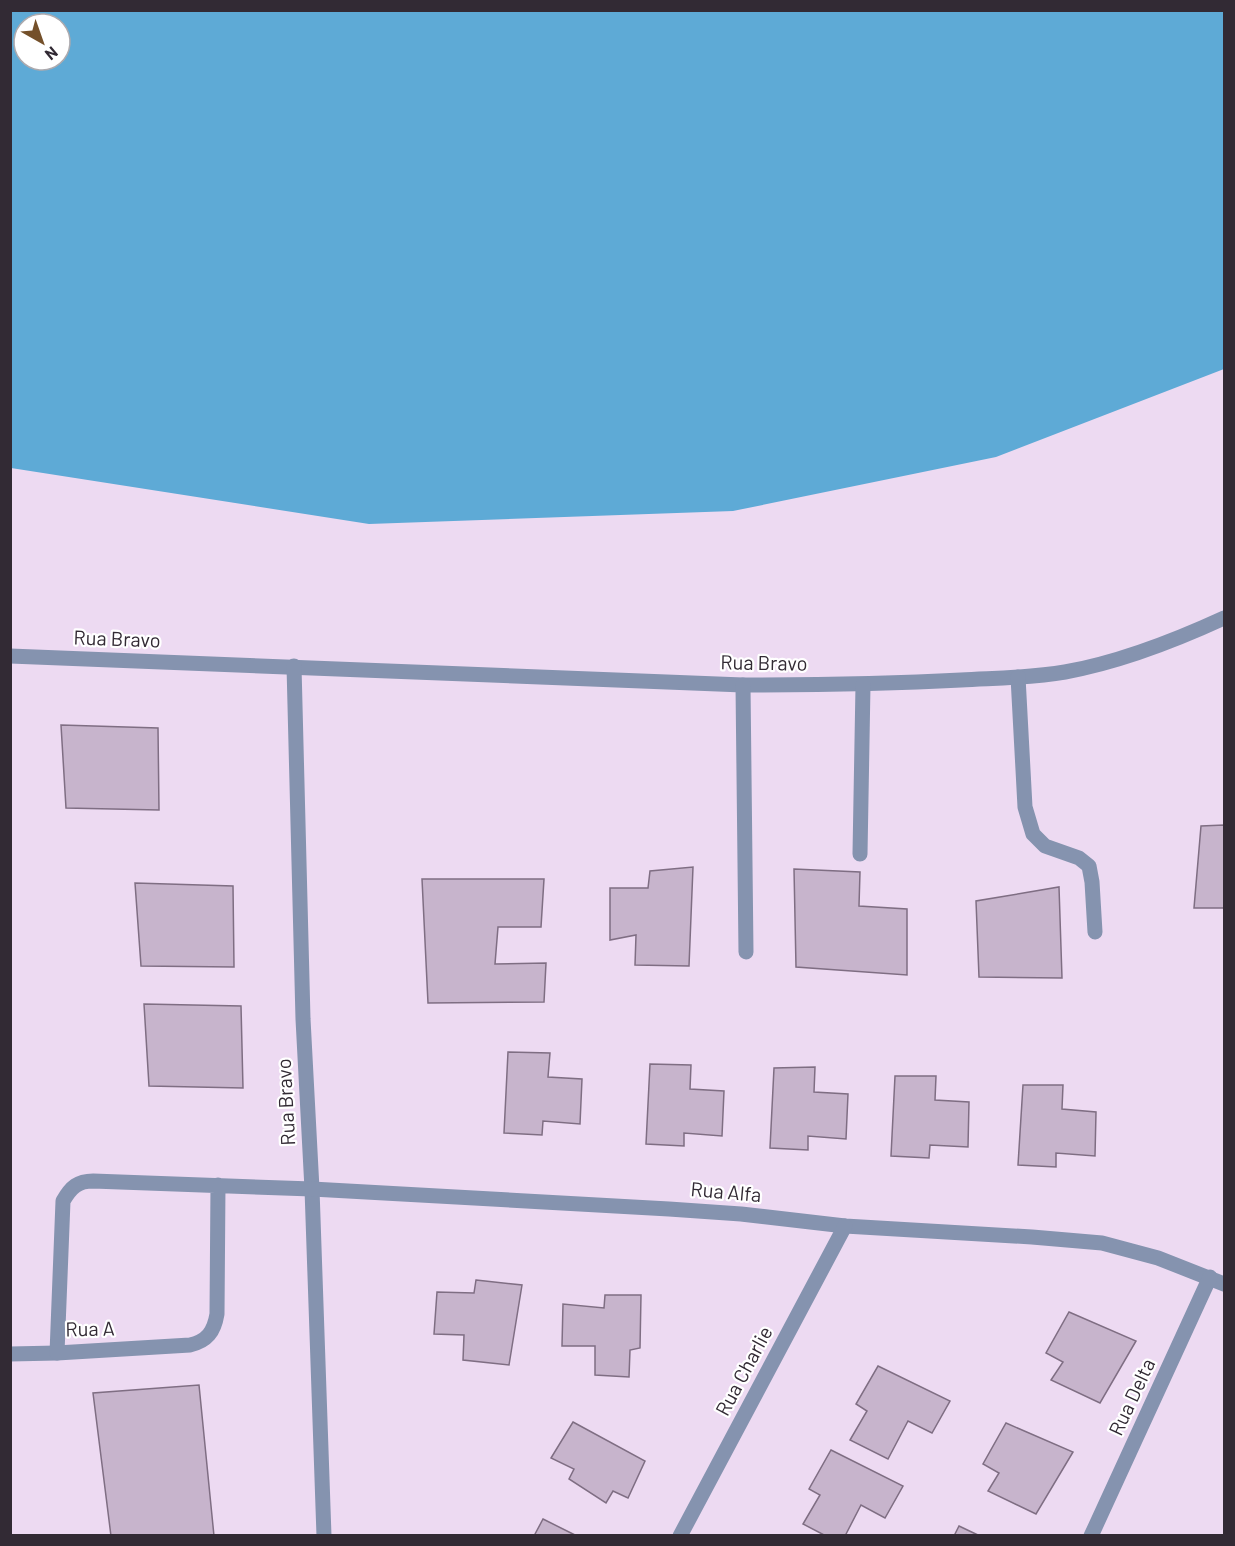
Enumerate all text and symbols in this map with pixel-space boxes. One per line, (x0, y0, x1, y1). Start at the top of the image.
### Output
north arrow (12, 12, 72, 72)
text: N (42, 43, 62, 65)
street label: Rua Bravo (73, 624, 161, 652)
street label: Rua Bravo (720, 649, 808, 675)
street label: Rua Bravo (271, 1058, 299, 1146)
street label: Rua Alfa (690, 1176, 762, 1206)
street label: Rua A (65, 1316, 115, 1340)
street label: Rua Charlie (710, 1322, 777, 1419)
street label: Rua Delta (1103, 1354, 1159, 1439)

